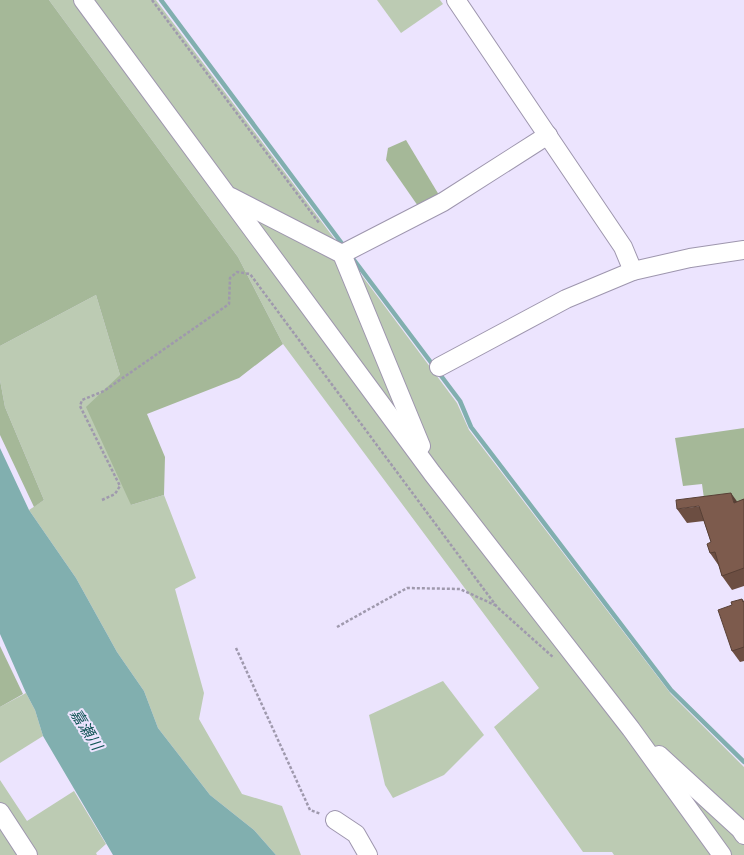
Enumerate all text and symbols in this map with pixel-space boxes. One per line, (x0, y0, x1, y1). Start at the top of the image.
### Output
water label: 嘉瀬川 (67, 705, 108, 755)

